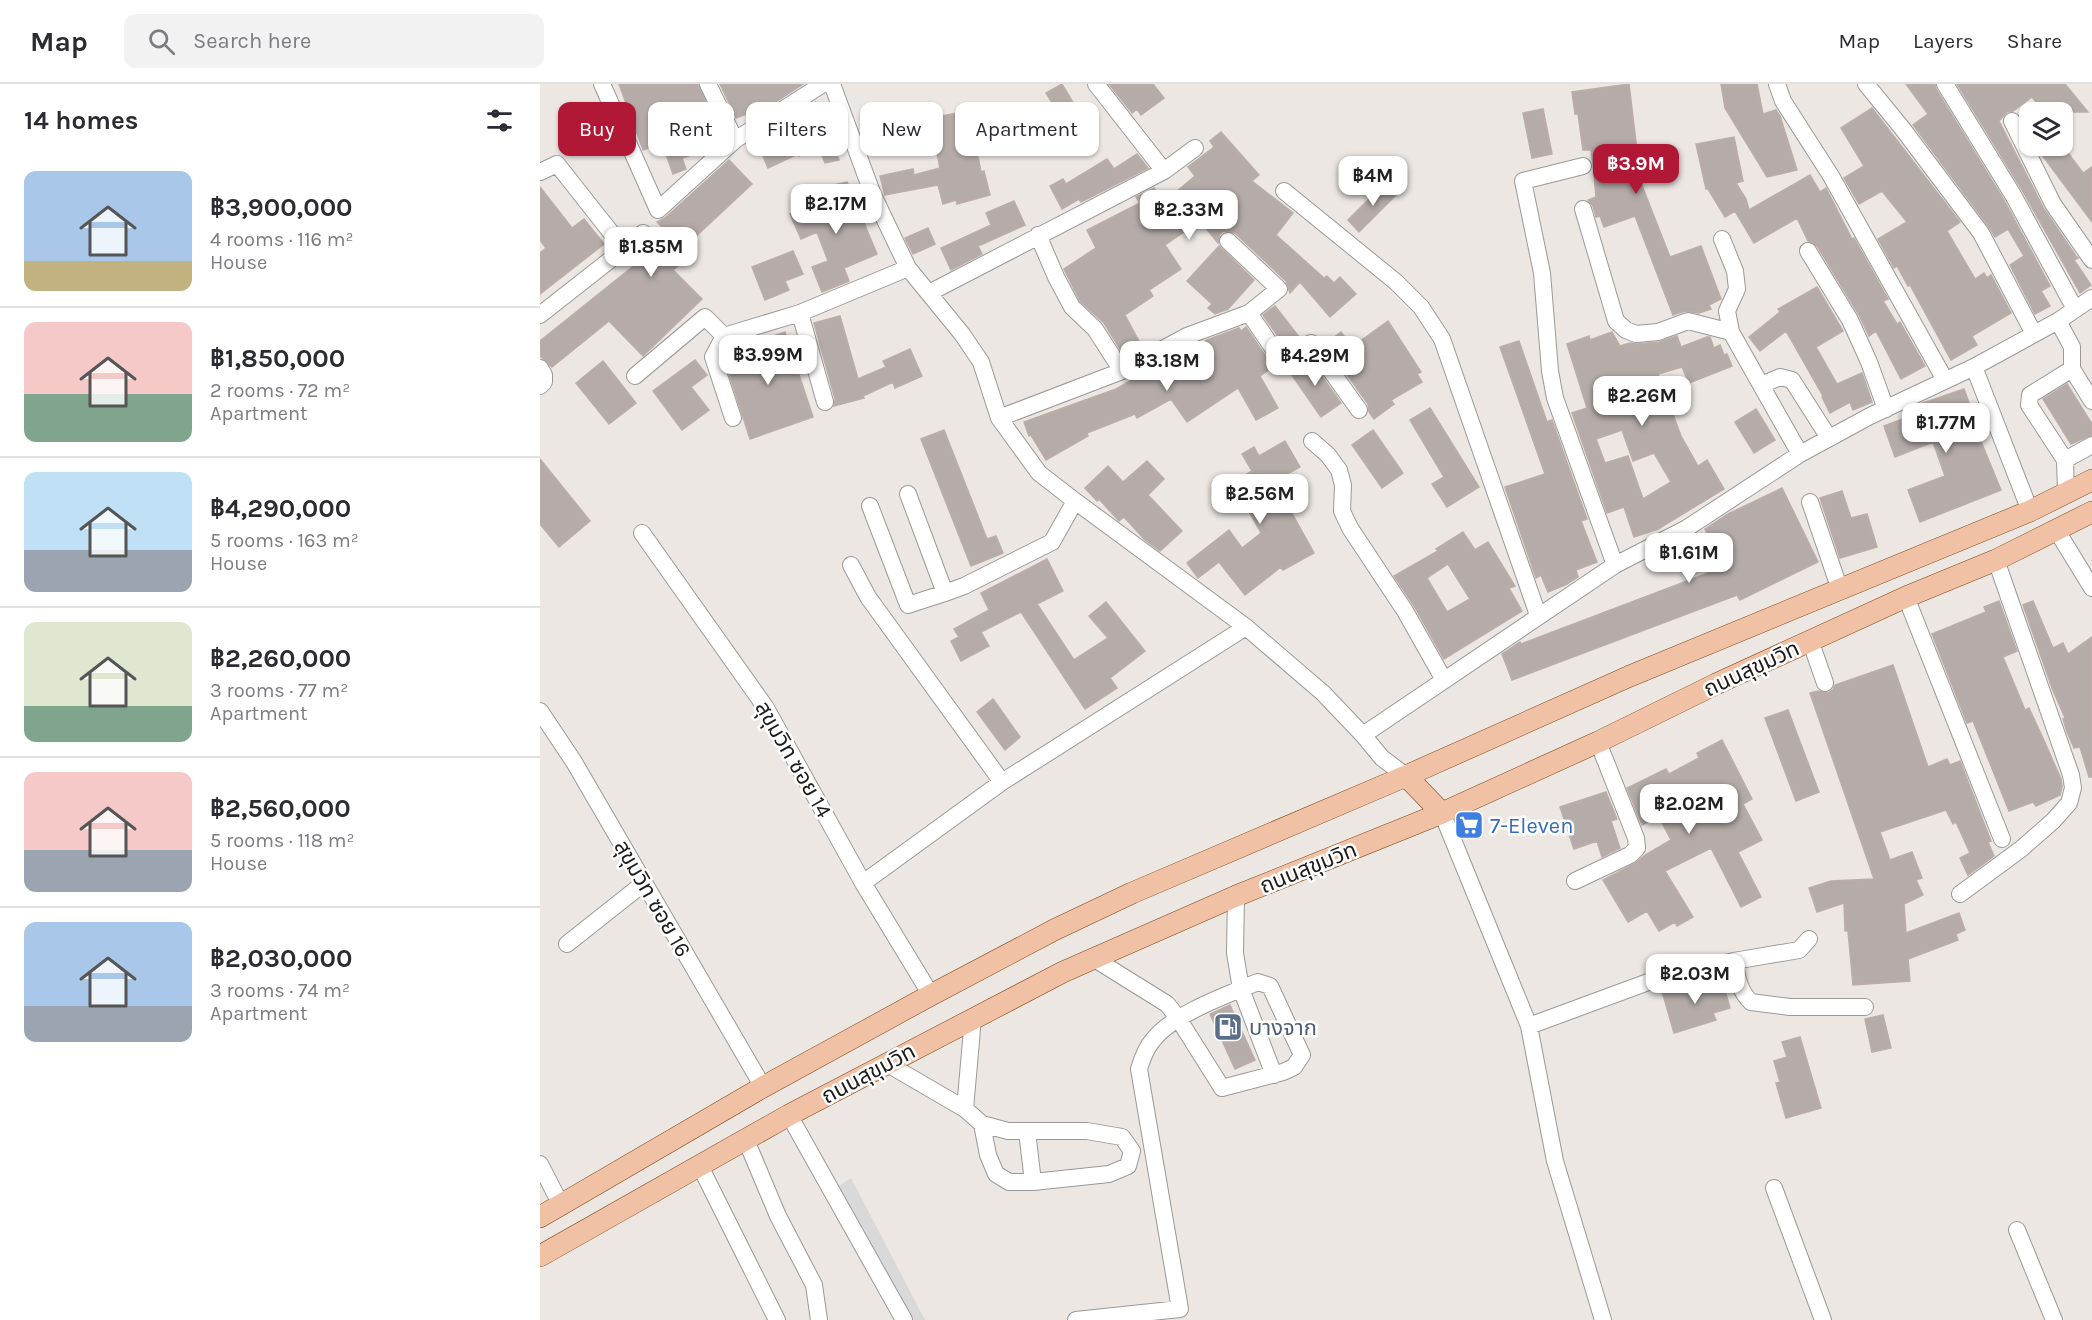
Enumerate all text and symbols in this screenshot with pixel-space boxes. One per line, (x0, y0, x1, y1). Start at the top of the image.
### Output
search box (124, 14, 544, 68)
text: Map (30, 25, 88, 58)
icon: search (145, 25, 178, 58)
text: Search here (193, 28, 311, 54)
text: Map (1838, 29, 1880, 53)
text: Layers (1913, 29, 1974, 53)
text: Share (2007, 29, 2062, 53)
chip: Buy (558, 102, 636, 156)
chip: Rent (648, 102, 734, 156)
chip: Filters (746, 102, 848, 156)
chip: New (860, 102, 943, 156)
chip: Apartment (955, 102, 1099, 156)
map controls (2019, 102, 2073, 156)
button: layers (2019, 102, 2073, 156)
icon: filters (483, 104, 516, 137)
text: 14 homes (24, 105, 138, 136)
pin: ฿3.9M (1594, 144, 1678, 195)
text: ฿3.9M (1607, 152, 1665, 175)
pin: ฿4M (1344, 156, 1402, 207)
text: ฿4M (1352, 164, 1394, 187)
pin: ฿2.17M (787, 184, 885, 235)
pin: ฿2.33M (1140, 190, 1238, 241)
text: ฿3,900,000 (210, 192, 353, 223)
text: ฿2.17M (805, 192, 867, 215)
icon: home (72, 195, 144, 267)
text: ฿2.33M (1154, 198, 1224, 221)
pin: ฿1.85M (602, 227, 700, 278)
text: 4 rooms · 116 m² (210, 228, 353, 251)
text: ฿1.85M (618, 235, 684, 258)
text: House (210, 251, 267, 274)
pin: ฿3.99M (719, 335, 817, 386)
pin: ฿4.29M (1266, 336, 1364, 387)
pin: ฿3.18M (1118, 341, 1216, 392)
text: ฿1,850,000 (210, 343, 345, 374)
text: ฿3.99M (733, 343, 803, 366)
text: ฿4.29M (1280, 344, 1350, 367)
icon: home (72, 346, 144, 418)
text: ฿3.18M (1134, 349, 1200, 372)
pin: ฿2.26M (1593, 376, 1691, 427)
text: 2 rooms · 72 m² (210, 379, 350, 402)
text: ฿2.26M (1607, 384, 1677, 407)
text: Apartment (210, 402, 308, 425)
pin: ฿1.77M (1897, 403, 1995, 454)
text: ฿1.77M (1916, 411, 1976, 434)
pin: ฿2.56M (1211, 474, 1309, 525)
text: ฿2.56M (1225, 482, 1295, 505)
text: ฿4,290,000 (210, 493, 351, 524)
icon: home (72, 496, 144, 568)
text: 5 rooms · 163 m² (210, 529, 359, 552)
pin: ฿1.61M (1640, 533, 1738, 584)
text: ฿1.61M (1659, 541, 1719, 564)
text: House (210, 552, 267, 575)
street label: ถนนสุขุมวิท (1699, 635, 1803, 702)
text: ฿2,260,000 (210, 643, 351, 674)
icon: home (72, 646, 144, 718)
text: 3 rooms · 77 m² (210, 679, 348, 702)
street label: สุขุมวิท ซอย 14 (749, 697, 837, 822)
text: Apartment (210, 702, 308, 725)
pin: ฿2.02M (1640, 784, 1738, 835)
text: ฿2.02M (1654, 792, 1724, 815)
text: ฿2,560,000 (210, 793, 351, 824)
icon: home (72, 796, 144, 868)
supermarket icon: 7-Eleven (1453, 809, 1485, 841)
place label: 7-Eleven (1490, 813, 1573, 839)
text: 5 rooms · 118 m² (210, 829, 354, 852)
street label: สุขุมวิท ซอย 16 (608, 835, 696, 962)
street label: ถนนสุขุมวิท (1256, 837, 1361, 899)
text: House (210, 852, 267, 875)
text: ฿2,030,000 (210, 943, 352, 974)
icon: home (72, 946, 144, 1018)
pin: ฿2.03M (1646, 954, 1744, 1005)
text: ฿2.03M (1660, 962, 1730, 985)
text: 3 rooms · 74 m² (210, 979, 350, 1002)
text: Apartment (210, 1002, 308, 1025)
fuel station icon: บางจาก (1212, 1011, 1244, 1043)
place label: บางจาก (1249, 1015, 1317, 1041)
street label: ถนนสุขุมวิท (817, 1038, 920, 1109)

